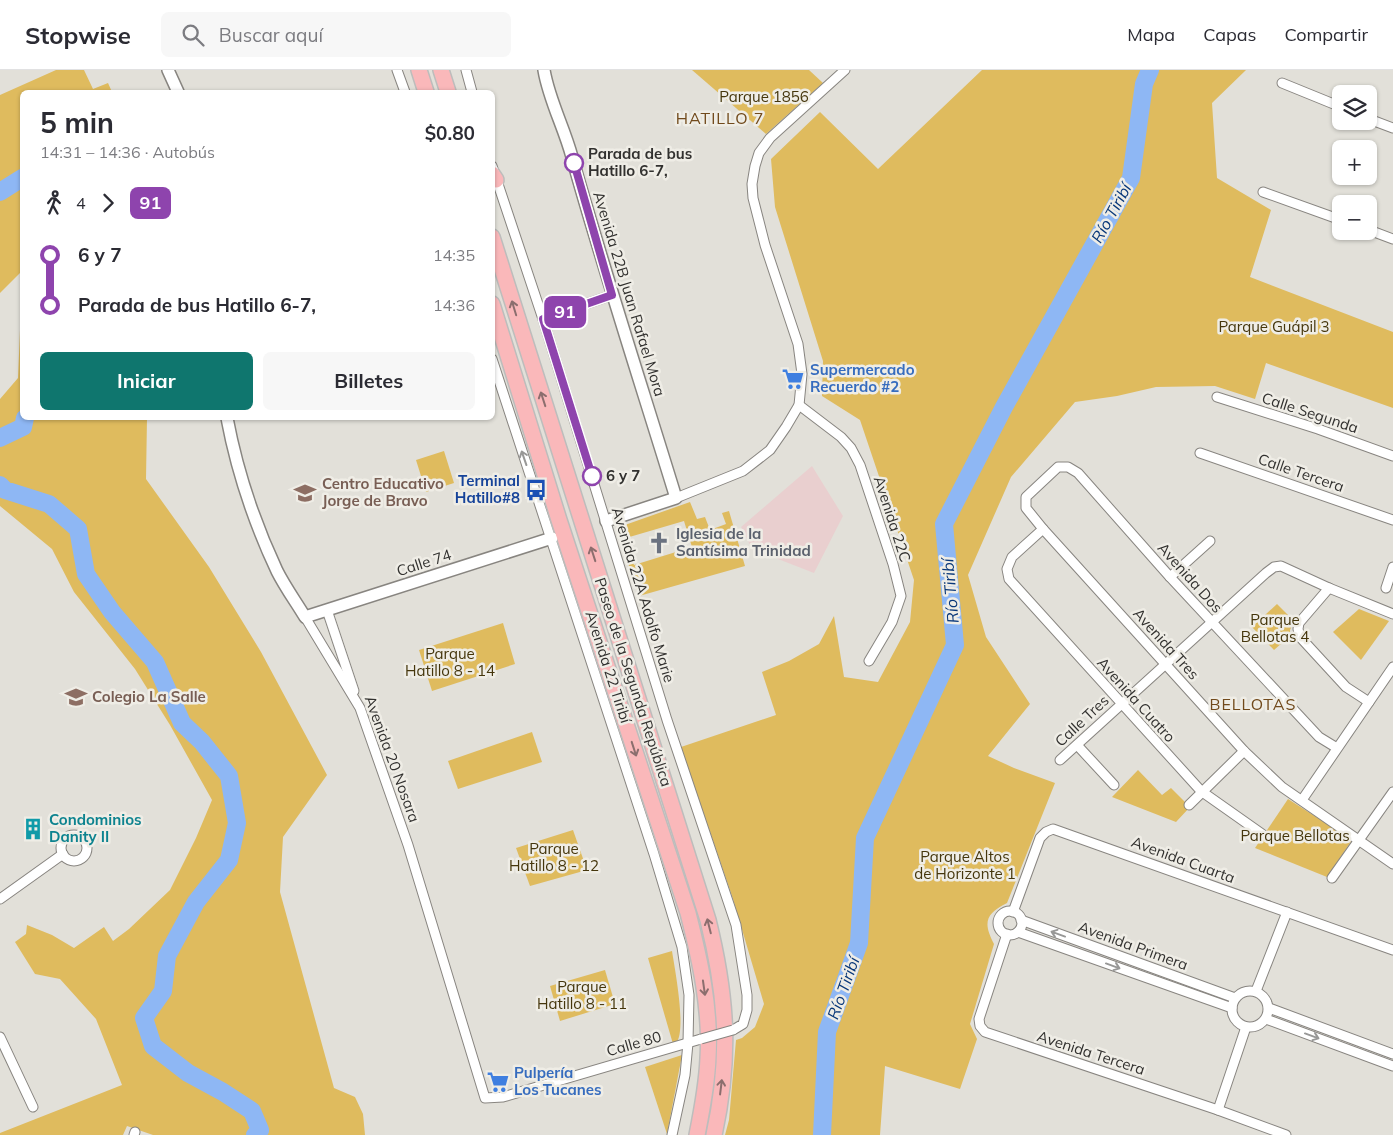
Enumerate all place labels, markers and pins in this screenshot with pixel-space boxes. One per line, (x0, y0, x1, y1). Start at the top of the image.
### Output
place label: Parada de bus Hatillo 6-7, (588, 144, 692, 180)
marker: Parada de bus Hatillo 6-7, (564, 153, 584, 173)
place label: Supermercado Recuerdo #2 (810, 360, 915, 396)
supermarket icon: Supermercado Recuerdo #2 (780, 366, 806, 392)
marker: 6 y 7 (582, 466, 602, 486)
place label: 6 y 7 (606, 466, 640, 485)
place label: Terminal Hatillo#8 (455, 471, 520, 507)
place label: Centro Educativo Jorge de Bravo (322, 474, 444, 510)
bus stop icon: Terminal Hatillo#8 (523, 477, 549, 503)
school or university icon: Centro Educativo Jorge de Bravo (292, 480, 318, 506)
place label: Iglesia de la Santísima Trinidad (676, 524, 811, 560)
church icon: Iglesia de la Santísima Trinidad (646, 530, 672, 556)
school or university icon: Colegio La Salle (63, 684, 89, 710)
place label: Colegio La Salle (92, 687, 206, 706)
place label: Condominios Danity II (49, 810, 142, 846)
building icon: Condominios Danity II (20, 816, 46, 842)
place label: Pulpería Los Tucanes (514, 1063, 602, 1099)
supermarket icon: Pulpería Los Tucanes (485, 1069, 511, 1095)

